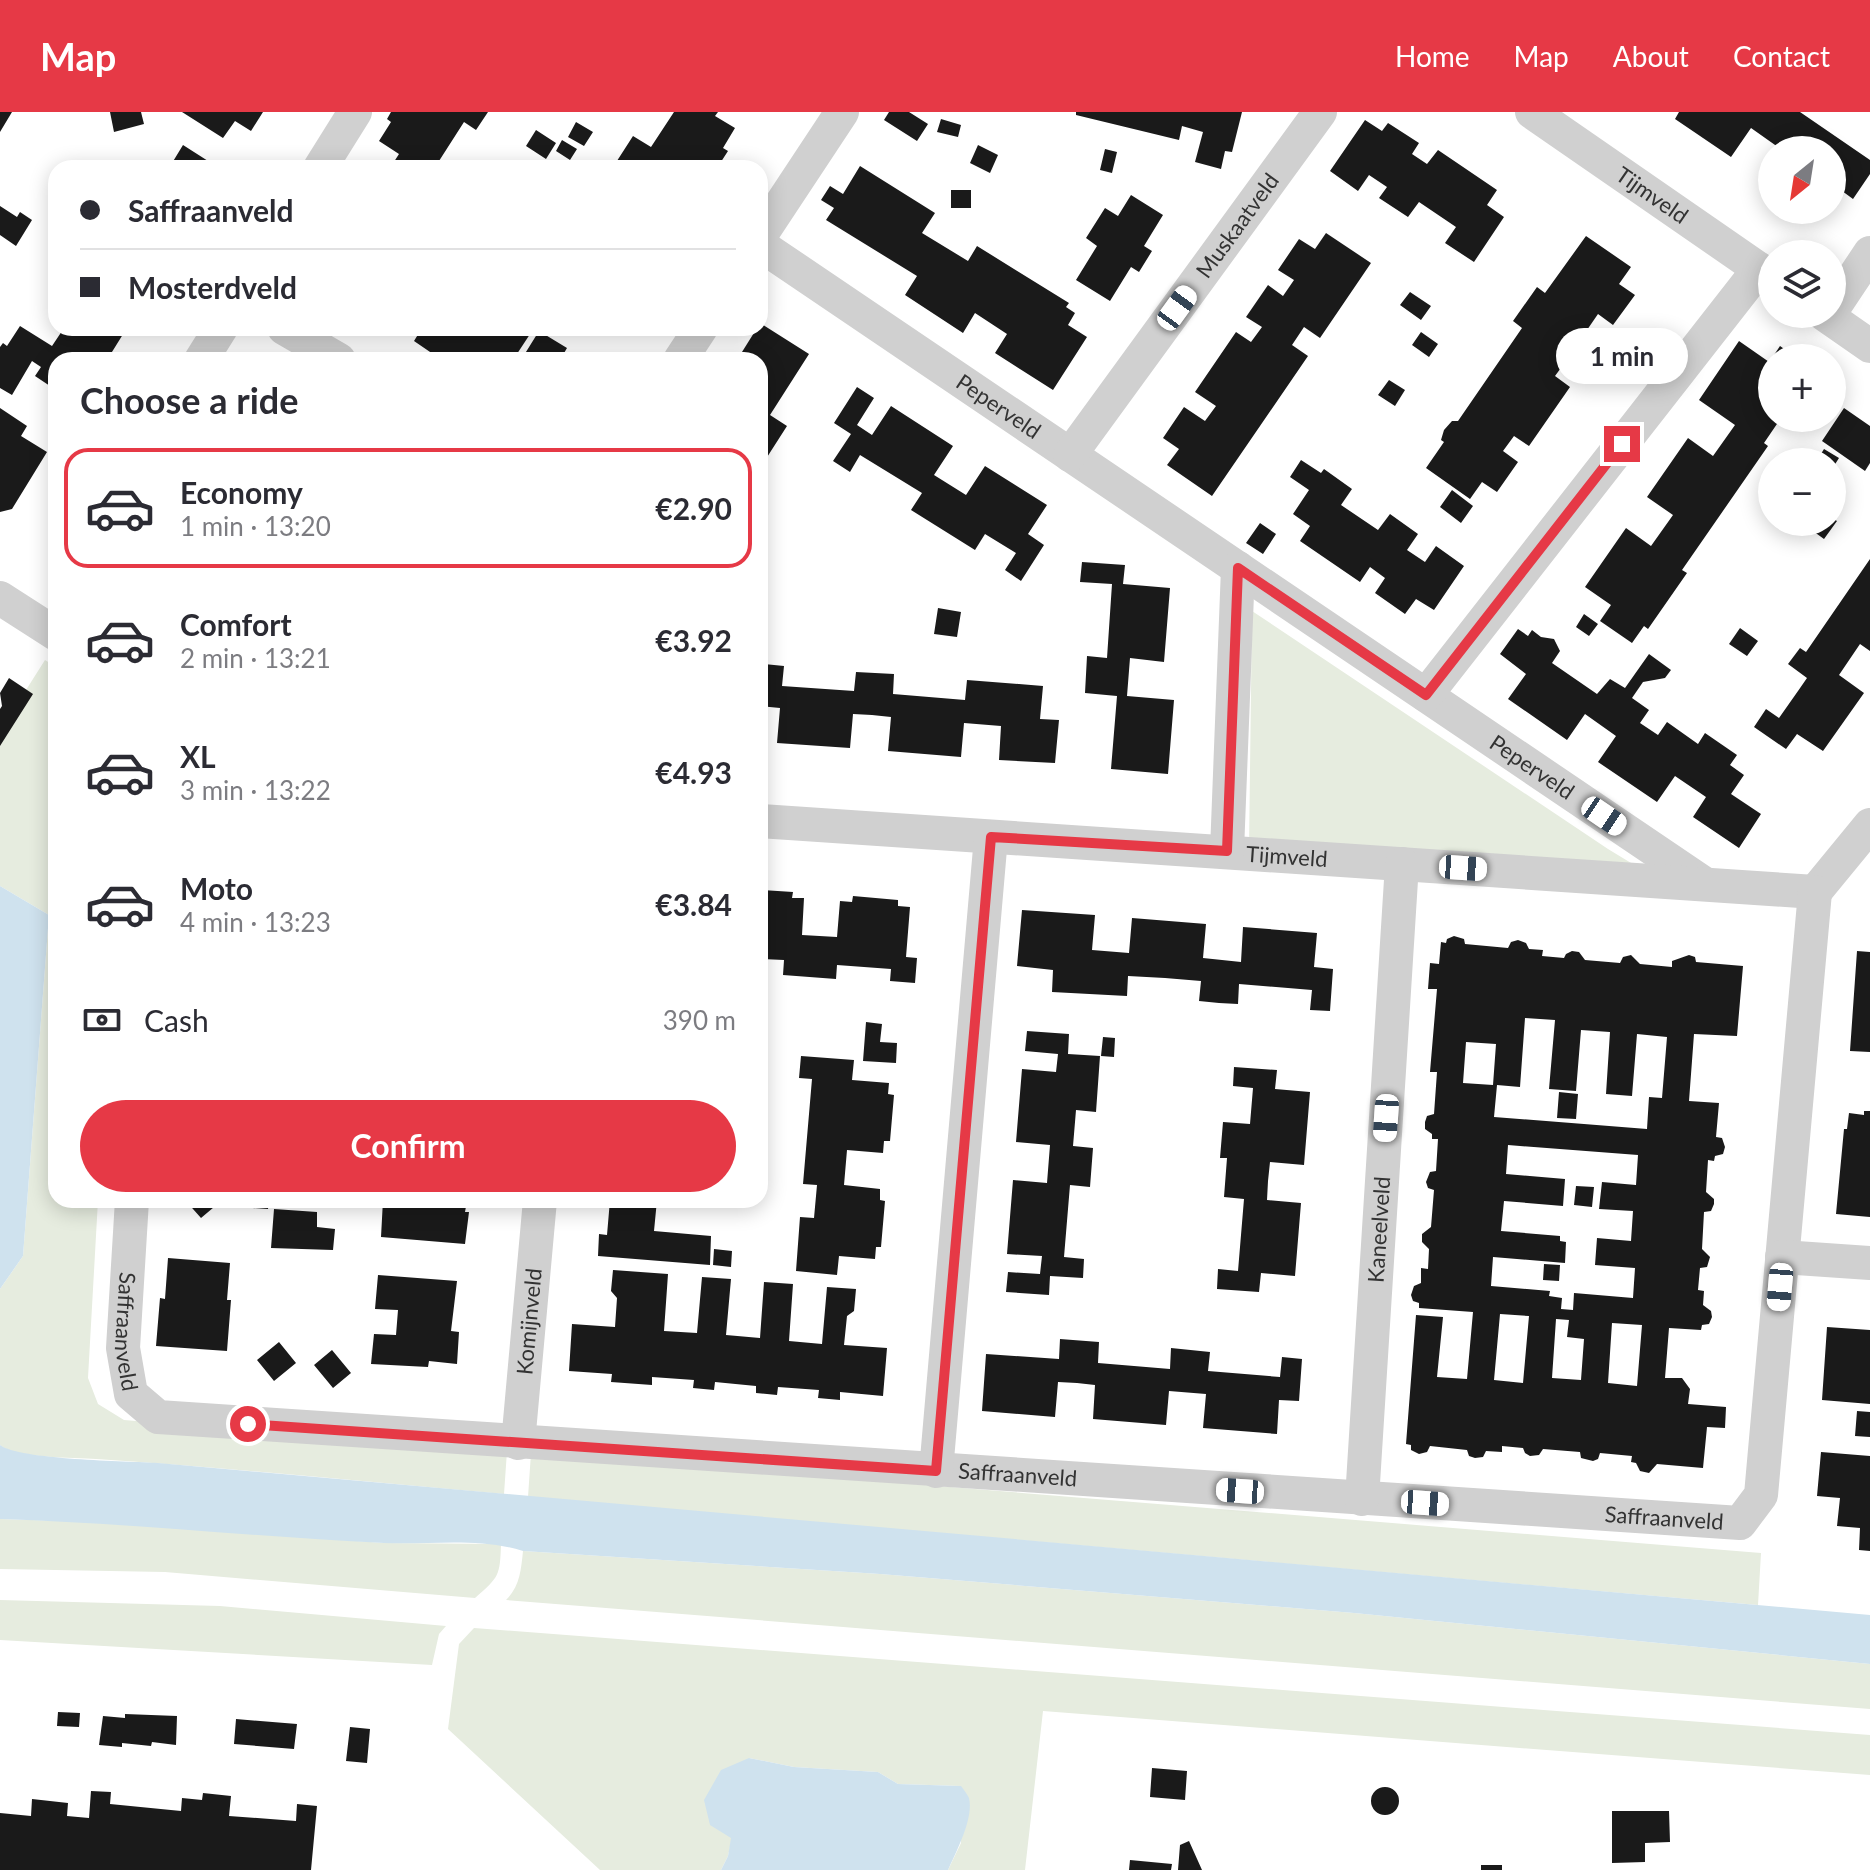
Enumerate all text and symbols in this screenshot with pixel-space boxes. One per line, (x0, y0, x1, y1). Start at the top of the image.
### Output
text: Map (40, 33, 116, 79)
text: Home (1395, 39, 1470, 73)
text: Map (1514, 39, 1569, 73)
text: About (1613, 39, 1689, 73)
text: Contact (1733, 39, 1830, 73)
north arrow (1758, 136, 1846, 224)
map controls (1758, 136, 1846, 536)
street label: Tijmveld (1611, 160, 1694, 229)
street label: Muskaatveld (1190, 168, 1284, 283)
text: Saffraanveld (128, 192, 294, 228)
button: layers (1758, 240, 1846, 328)
text: Mosterdveld (128, 269, 297, 305)
car (1153, 282, 1201, 334)
callout: 1 min (1556, 328, 1688, 384)
text: 1 min (1590, 340, 1654, 372)
button: + (1758, 344, 1846, 432)
street label: Peperveld (951, 368, 1046, 444)
text: Choose a ride (80, 378, 299, 422)
route end (1604, 426, 1640, 462)
button: − (1758, 448, 1846, 536)
icon: car (84, 472, 156, 544)
text: Economy (180, 474, 303, 510)
text: €2.90 (655, 490, 732, 526)
text: 1 min · 13:20 (180, 510, 331, 542)
icon: car (84, 604, 156, 676)
text: Comfort (180, 606, 292, 642)
text: €3.92 (655, 622, 732, 658)
text: 2 min · 13:21 (180, 642, 331, 674)
street label: Peperveld (1485, 728, 1580, 805)
icon: car (84, 736, 156, 808)
text: XL (180, 738, 216, 774)
text: €4.93 (655, 754, 732, 790)
text: 3 min · 13:22 (180, 774, 331, 806)
car (1577, 793, 1631, 839)
street label: Tijmveld (1245, 840, 1328, 872)
car (1438, 854, 1488, 882)
icon: car (84, 868, 156, 940)
text: Moto (180, 870, 253, 906)
text: €3.84 (655, 886, 732, 922)
text: 4 min · 13:23 (180, 906, 331, 938)
icon: cash (80, 998, 124, 1042)
text: Cash (144, 1002, 209, 1038)
text: 390 m (663, 1004, 736, 1036)
car (1372, 1093, 1400, 1143)
button: Confirm (80, 1100, 736, 1192)
street label: Kaneelveld (1362, 1176, 1395, 1283)
car (1766, 1262, 1794, 1312)
street label: Komijnveld (510, 1267, 547, 1376)
street label: Saffraanveld (110, 1271, 144, 1393)
route start (230, 1406, 266, 1442)
street label: Saffraanveld (957, 1457, 1078, 1492)
car (1215, 1477, 1265, 1505)
car (1400, 1489, 1450, 1517)
street label: Saffraanveld (1604, 1500, 1725, 1535)

